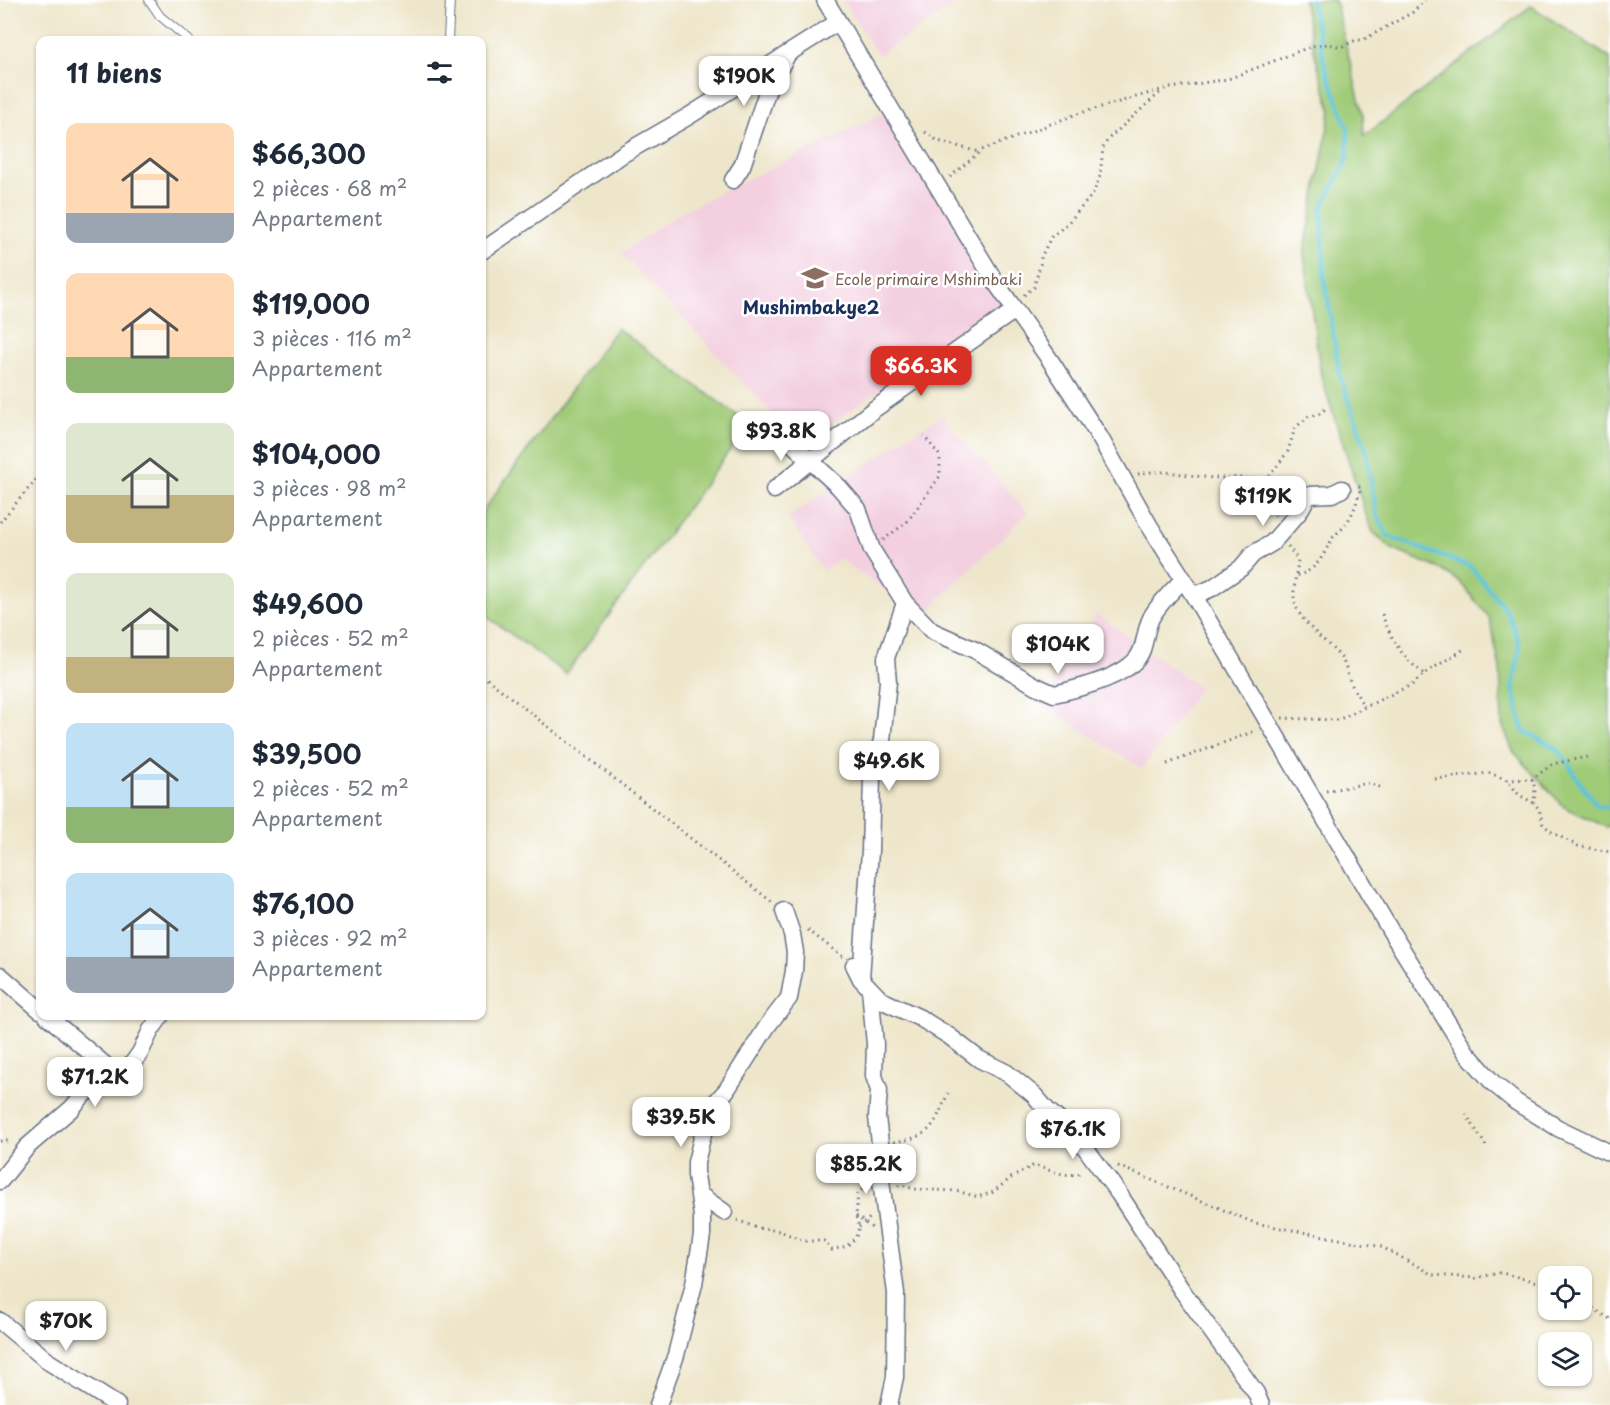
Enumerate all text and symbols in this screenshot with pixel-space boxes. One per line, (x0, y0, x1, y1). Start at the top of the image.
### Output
text: 11 biens (66, 53, 162, 92)
icon: filters (423, 56, 456, 89)
pin: $190K (702, 56, 786, 107)
text: $190K (713, 60, 775, 90)
text: $66,300 (252, 134, 366, 173)
icon: home (114, 147, 186, 219)
text: 2 pièces · 68 m² (252, 173, 407, 203)
text: Appartement (252, 203, 382, 233)
school or university icon: Ecole primaire Mshimbaki (800, 263, 830, 293)
place label: Ecole primaire Mshimbaki (835, 267, 1022, 290)
text: $119,000 (252, 284, 370, 323)
district label: Mushimbakye2 (743, 293, 880, 320)
icon: home (114, 297, 186, 369)
text: 3 pièces · 116 m² (252, 323, 412, 353)
pin: $66.3K (872, 346, 970, 397)
text: $66.3K (885, 350, 957, 380)
text: Appartement (252, 353, 382, 383)
pin: $93.8K (732, 411, 830, 462)
text: $93.8K (746, 415, 816, 445)
text: $104,000 (252, 434, 381, 473)
icon: home (114, 447, 186, 519)
text: 3 pièces · 98 m² (252, 473, 407, 503)
pin: $119K (1221, 476, 1305, 527)
text: $119K (1234, 480, 1292, 510)
text: Appartement (252, 503, 382, 533)
text: $49,600 (252, 584, 363, 623)
icon: home (114, 597, 186, 669)
text: 2 pièces · 52 m² (252, 623, 409, 653)
pin: $104K (1016, 624, 1100, 675)
text: $104K (1026, 628, 1090, 658)
text: Appartement (252, 653, 382, 683)
text: $39,500 (252, 734, 362, 773)
pin: $49.6K (840, 741, 938, 792)
text: $49.6K (853, 745, 925, 775)
icon: home (114, 747, 186, 819)
text: 2 pièces · 52 m² (252, 773, 409, 803)
text: Appartement (252, 803, 382, 833)
text: $76,100 (252, 884, 354, 923)
icon: home (114, 897, 186, 969)
text: 3 pièces · 92 m² (252, 923, 408, 953)
text: Appartement (252, 953, 382, 983)
pin: $71.2K (46, 1057, 144, 1108)
text: $71.2K (61, 1061, 129, 1091)
pin: $39.5K (632, 1097, 730, 1148)
text: $39.5K (646, 1101, 716, 1131)
pin: $76.1K (1024, 1109, 1122, 1160)
text: $76.1K (1040, 1113, 1106, 1143)
pin: $85.2K (817, 1144, 915, 1195)
text: $85.2K (830, 1148, 902, 1178)
map controls (1538, 1266, 1592, 1386)
button: locate (1538, 1266, 1592, 1320)
pin: $70K (30, 1301, 102, 1352)
text: $70K (39, 1305, 93, 1335)
button: layers (1538, 1332, 1592, 1386)

